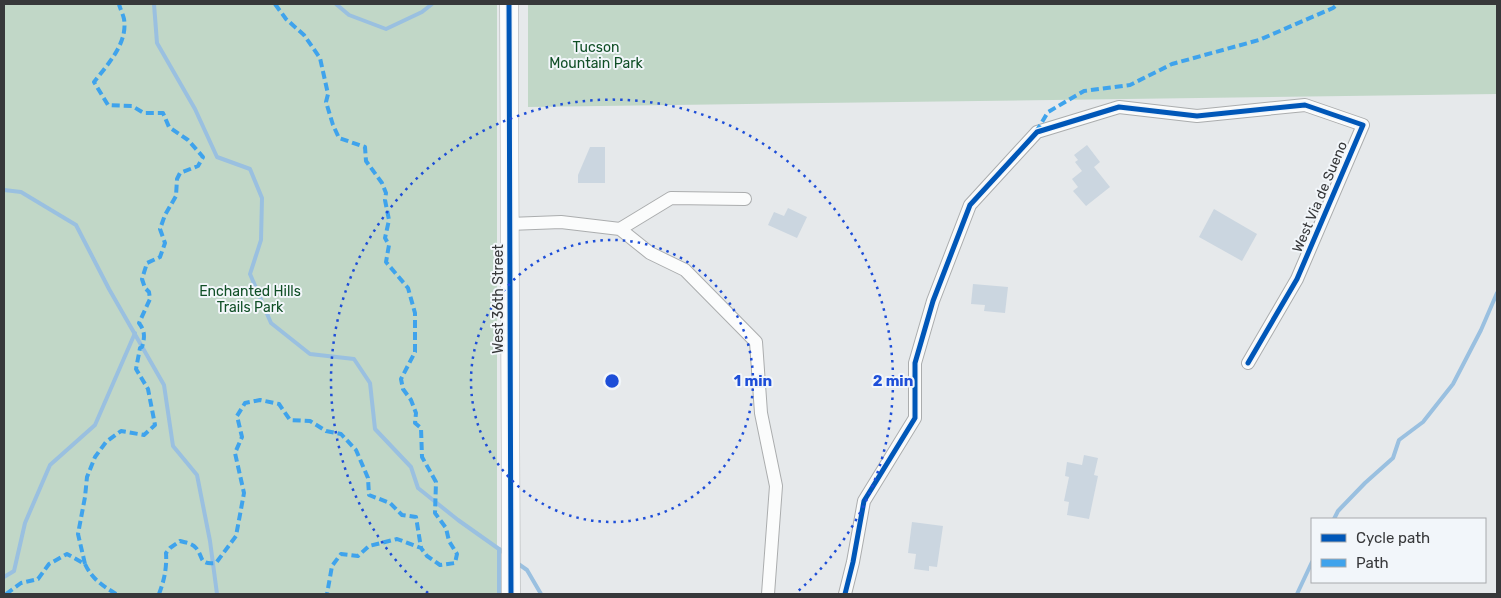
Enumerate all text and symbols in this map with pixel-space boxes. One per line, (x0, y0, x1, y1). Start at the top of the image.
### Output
park label: Tucson Mountain Park (549, 39, 644, 72)
street label: West Via de Sueno (1289, 139, 1351, 255)
street label: West 36th Street (490, 244, 507, 354)
park label: Enchanted Hills Trails Park (199, 283, 301, 316)
centre of rings (603, 372, 621, 390)
text: 1 min (734, 372, 772, 390)
text: 2 min (873, 372, 913, 390)
legend (1311, 518, 1486, 583)
text: Cycle path (1356, 529, 1430, 547)
text: Path (1356, 554, 1389, 572)

